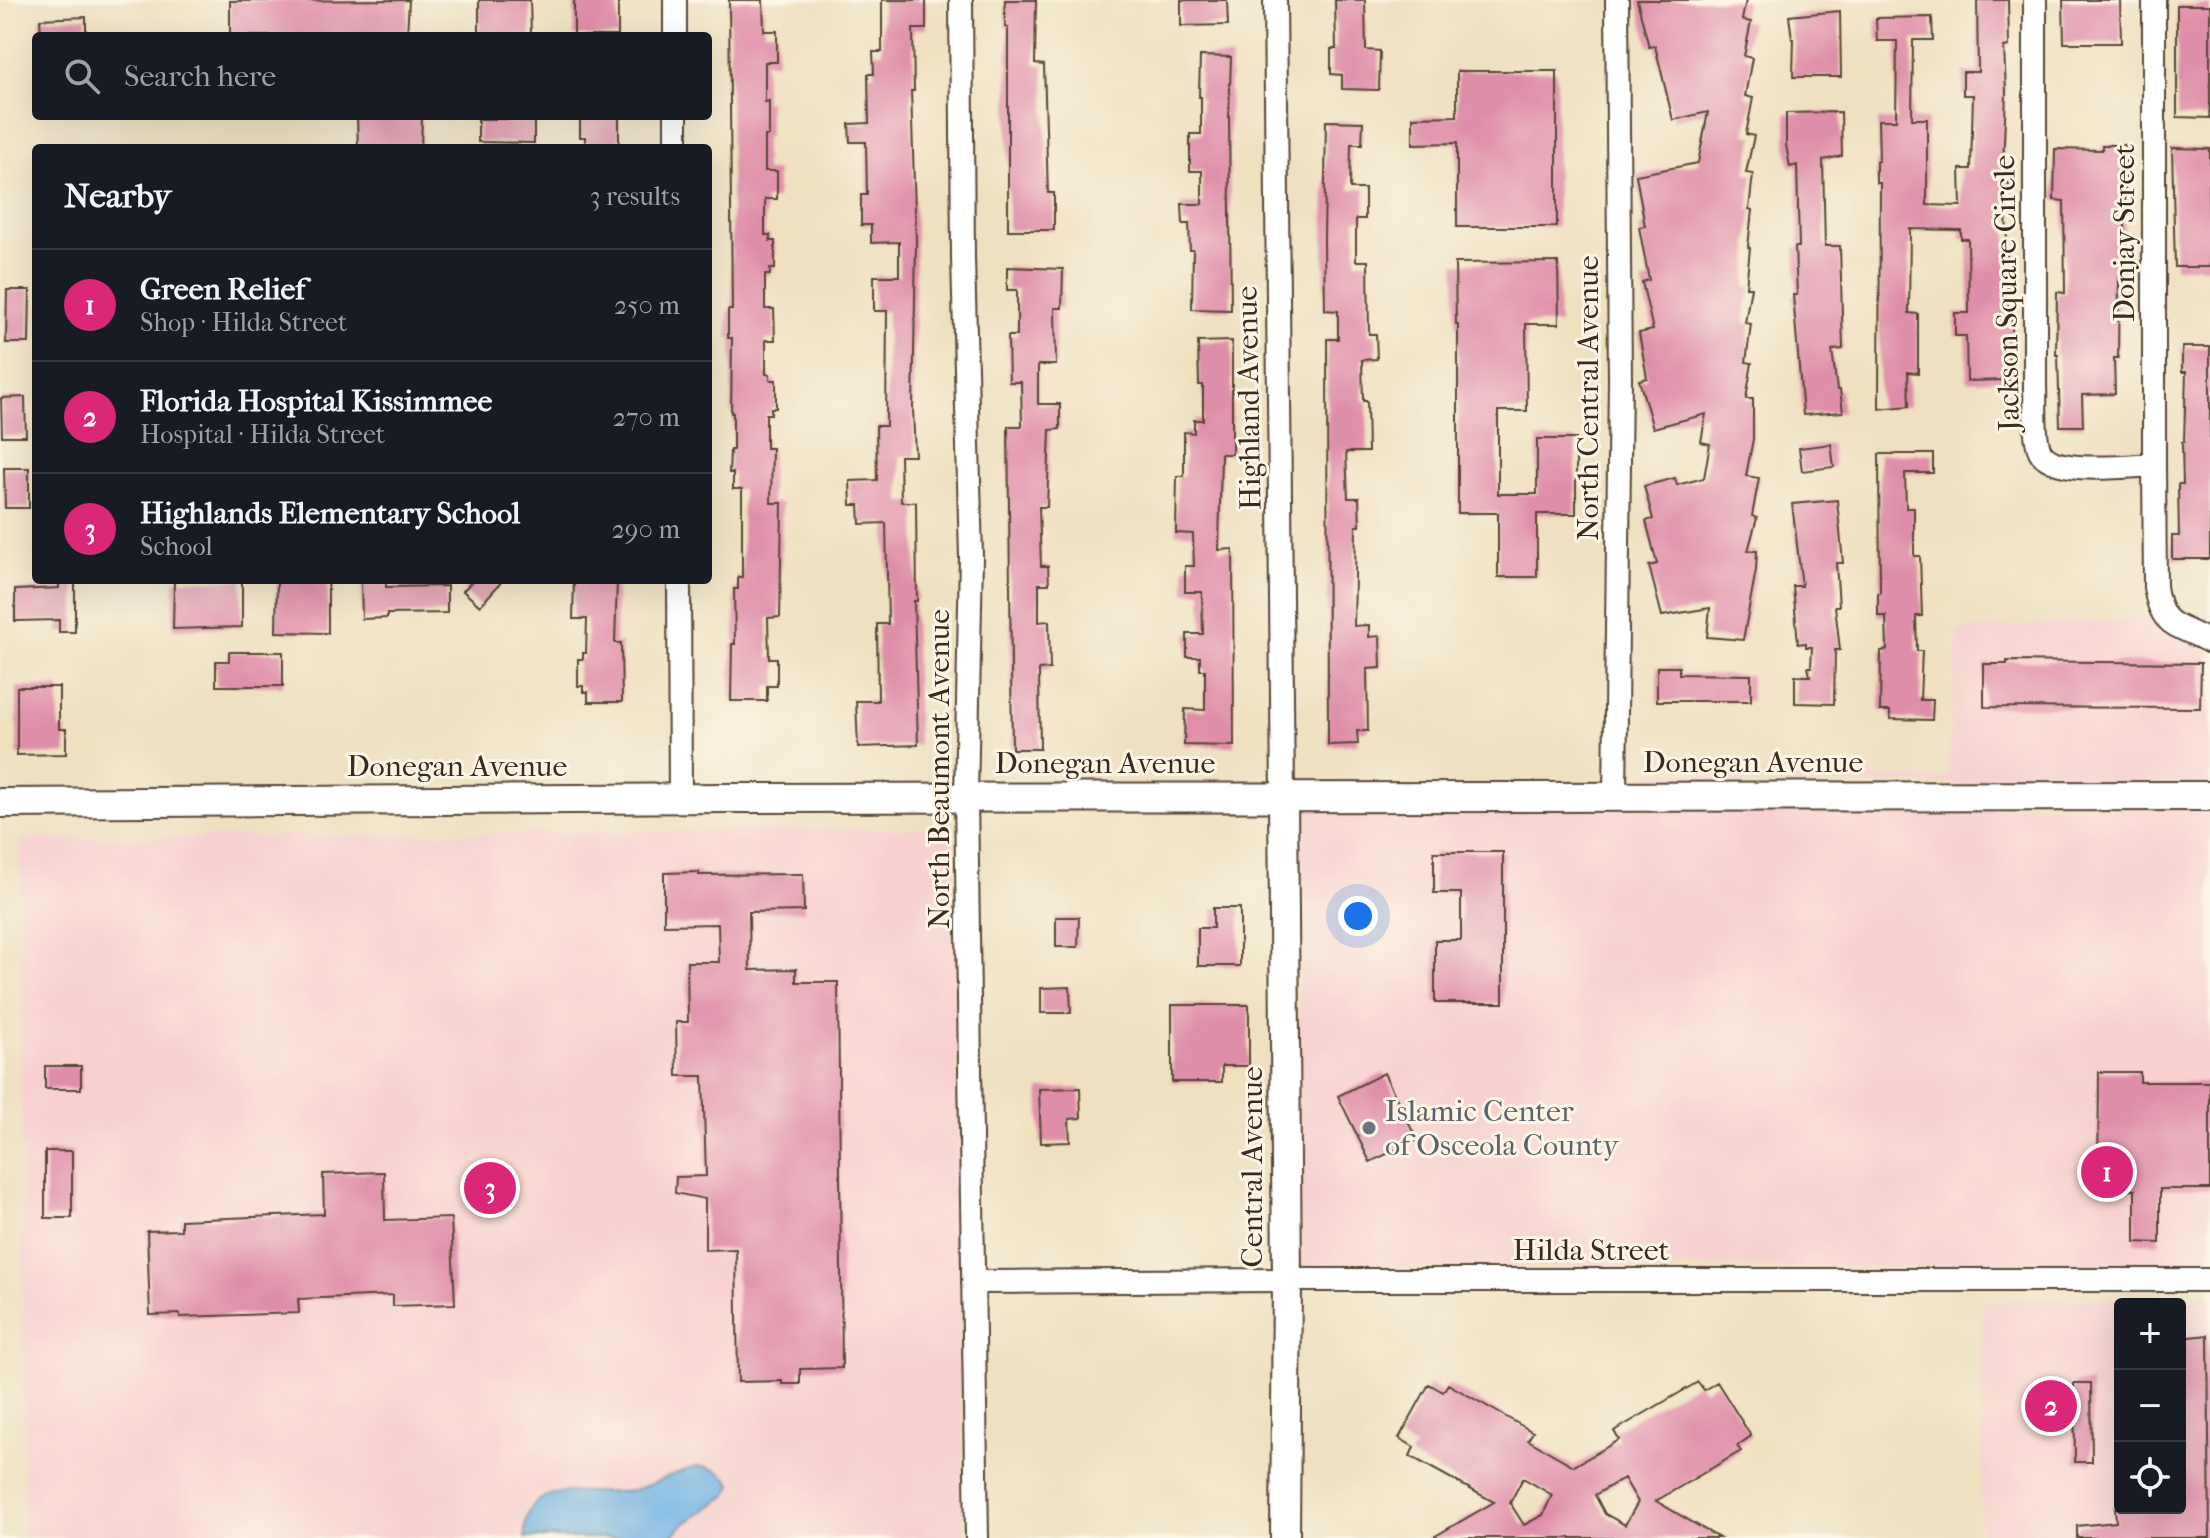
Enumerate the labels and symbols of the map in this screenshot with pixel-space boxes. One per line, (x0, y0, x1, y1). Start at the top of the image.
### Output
street label: Donjay Street (2107, 144, 2142, 322)
street label: Jackson Square Circle (1987, 154, 2027, 433)
street label: North Central Avenue (1571, 255, 1606, 541)
street label: Highland Avenue (1230, 285, 1268, 510)
street label: North Beaumont Avenue (922, 609, 957, 929)
street label: Donegan Avenue (1643, 745, 1863, 780)
street label: Donegan Avenue (995, 746, 1215, 781)
street label: Donegan Avenue (347, 749, 567, 784)
your location (1338, 896, 1378, 936)
street label: Central Avenue (1235, 1066, 1270, 1268)
place label: Islamic Center of Osceola County (1385, 1094, 1620, 1163)
marker: Islamic Center of Osceola County (1360, 1119, 1378, 1137)
pin: 1 (2081, 1142, 2133, 1202)
pin: 3 (464, 1158, 516, 1218)
street label: Hilda Street (1513, 1233, 1670, 1268)
pin: 2 (2025, 1376, 2077, 1436)

